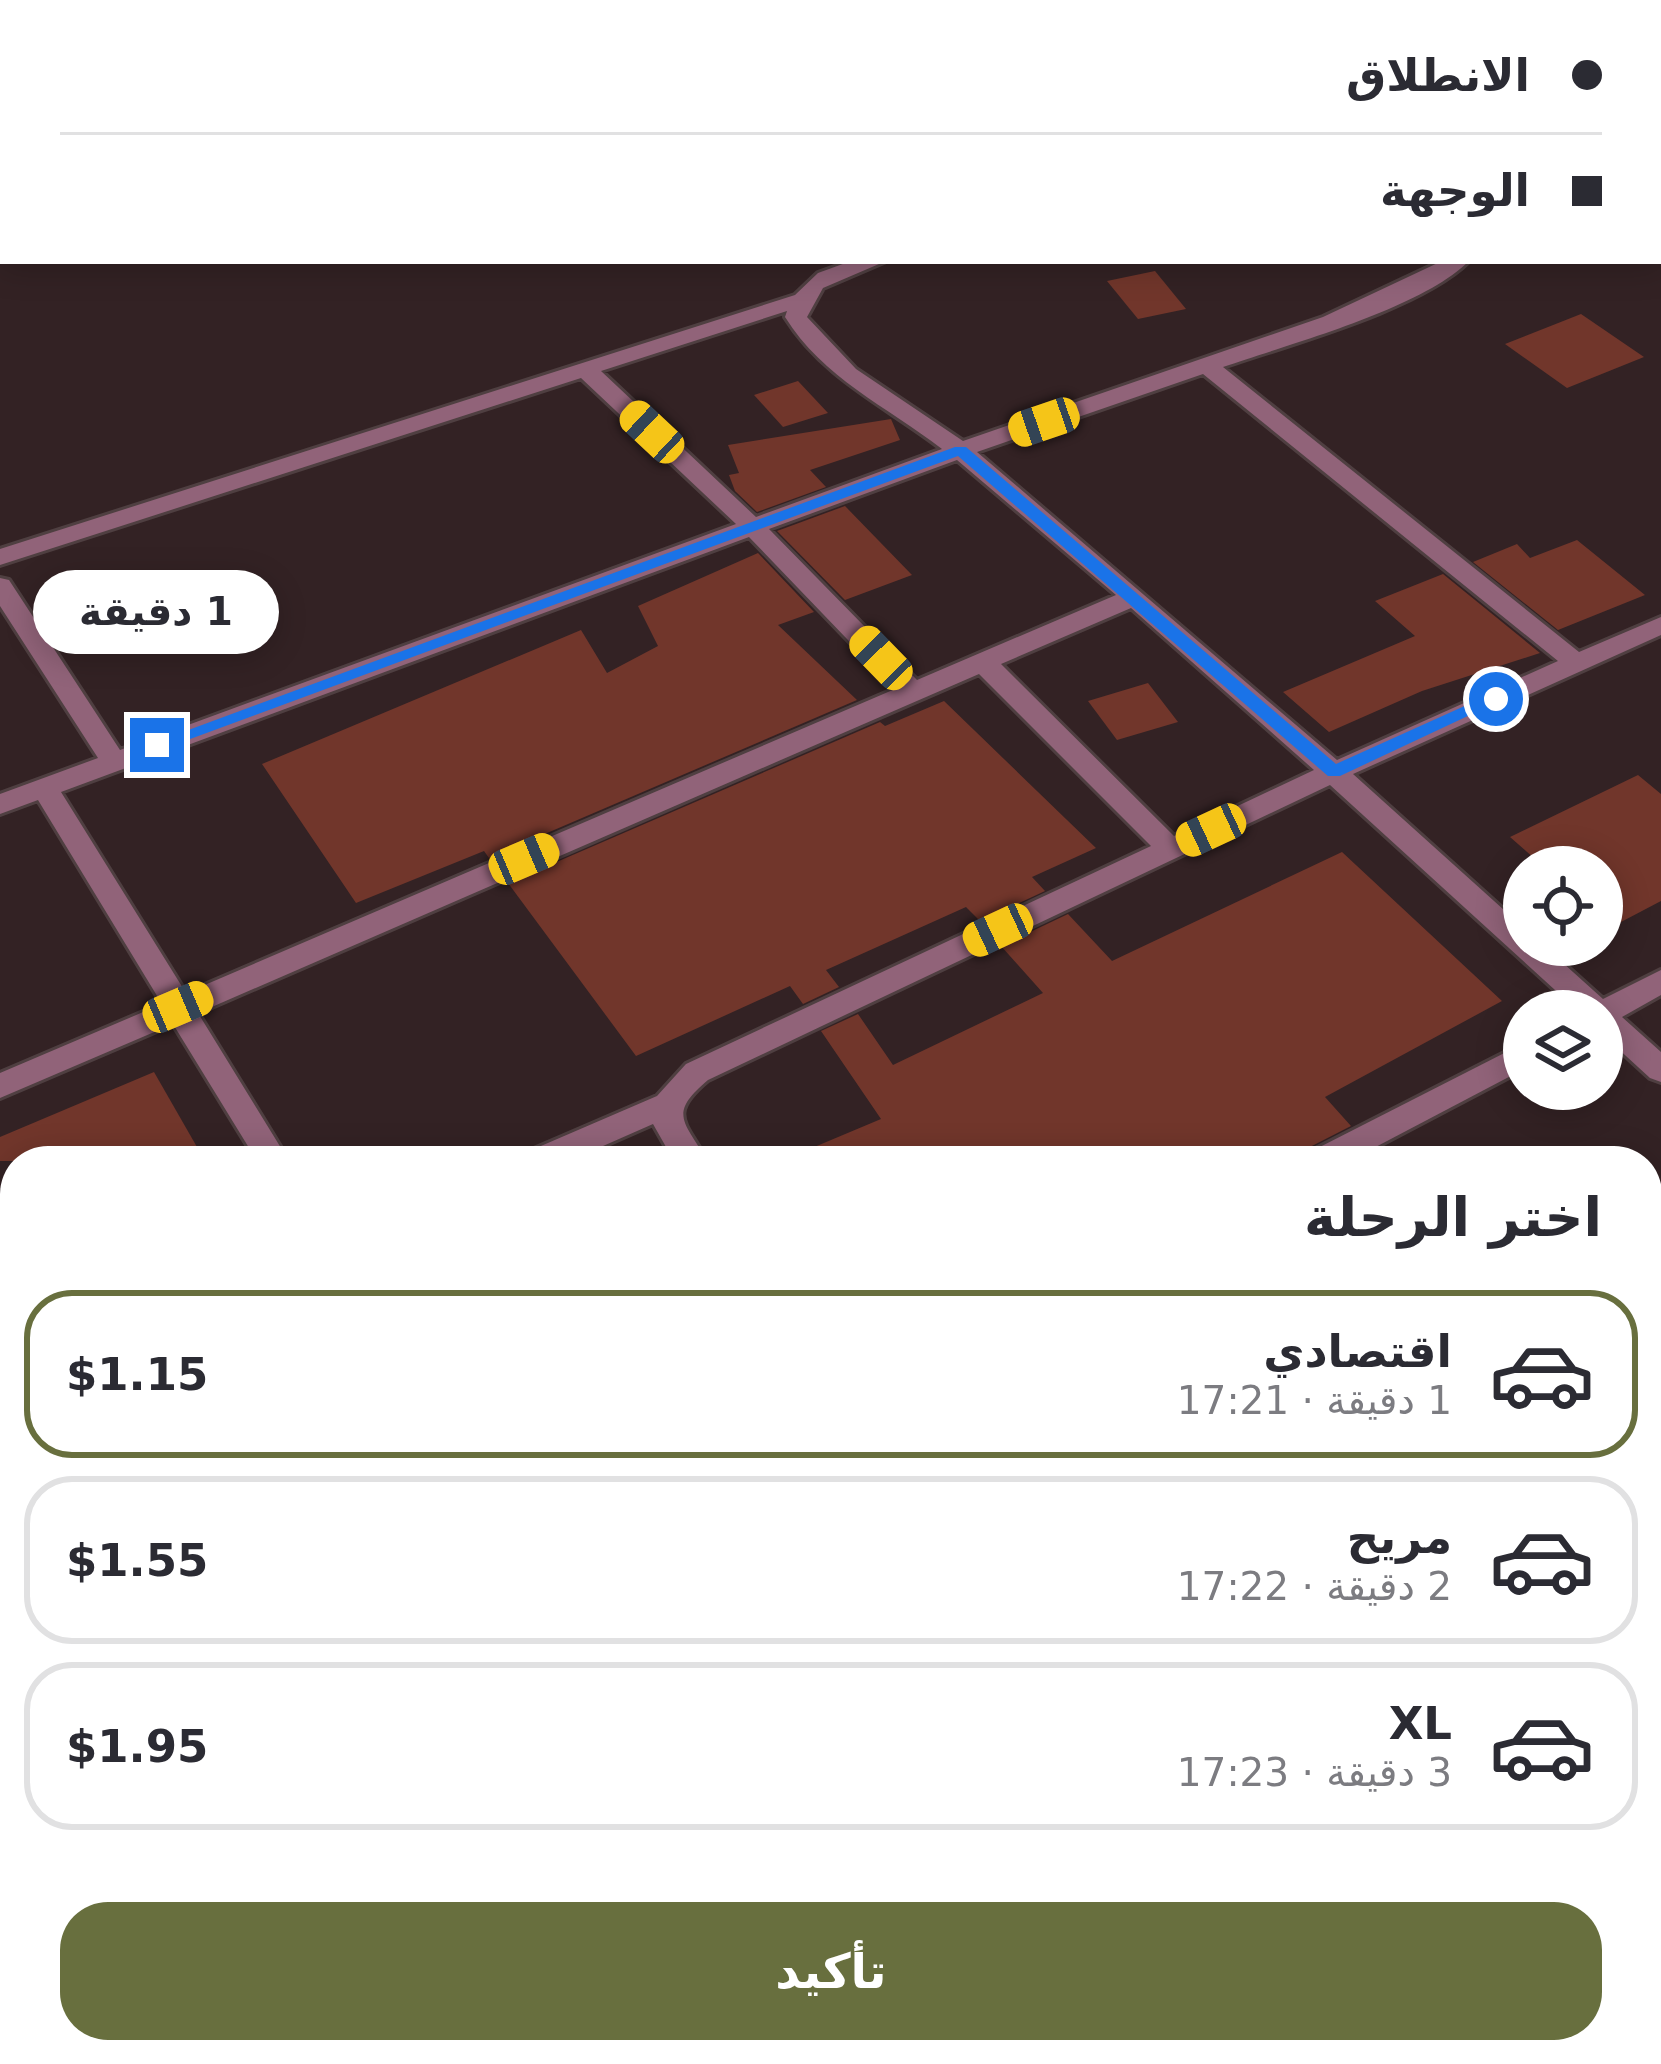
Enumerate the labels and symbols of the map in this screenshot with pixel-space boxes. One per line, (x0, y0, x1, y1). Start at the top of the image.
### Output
car (1004, 393, 1084, 451)
car (613, 394, 691, 470)
callout: 1 دقيقة (34, 571, 280, 655)
car (843, 620, 919, 696)
route start (1469, 672, 1523, 726)
route end (130, 718, 184, 772)
car (1171, 798, 1251, 862)
car (484, 828, 564, 890)
car (958, 898, 1038, 962)
car (138, 976, 218, 1038)

